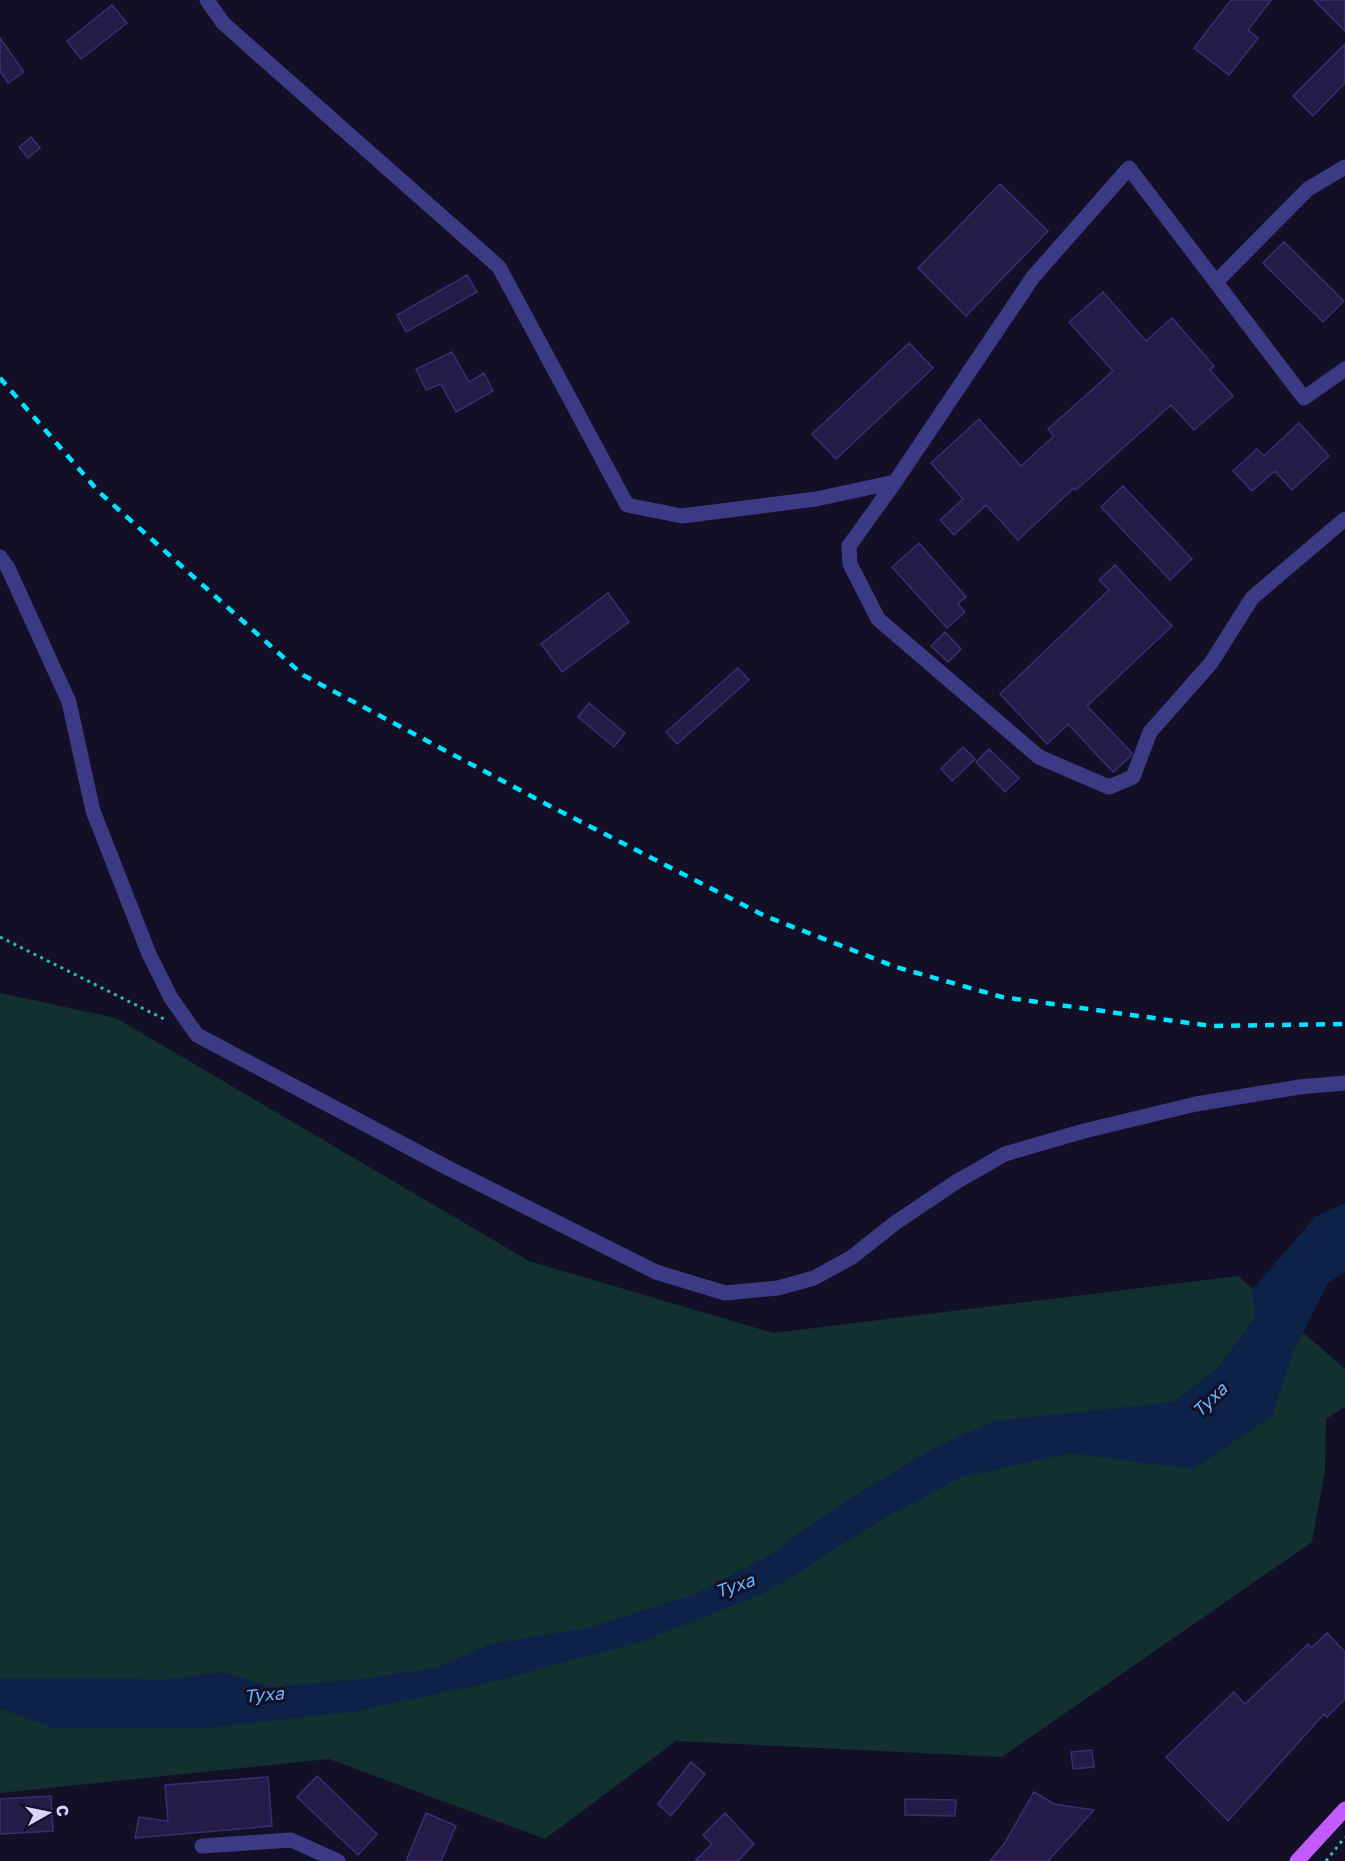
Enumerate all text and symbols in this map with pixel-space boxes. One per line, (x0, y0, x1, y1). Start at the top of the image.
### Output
water label: Туха (1187, 1377, 1232, 1421)
water label: Туха (712, 1568, 758, 1602)
water label: Туха (243, 1681, 286, 1707)
north arrow (18, 1783, 78, 1843)
text: С (52, 1803, 74, 1818)

